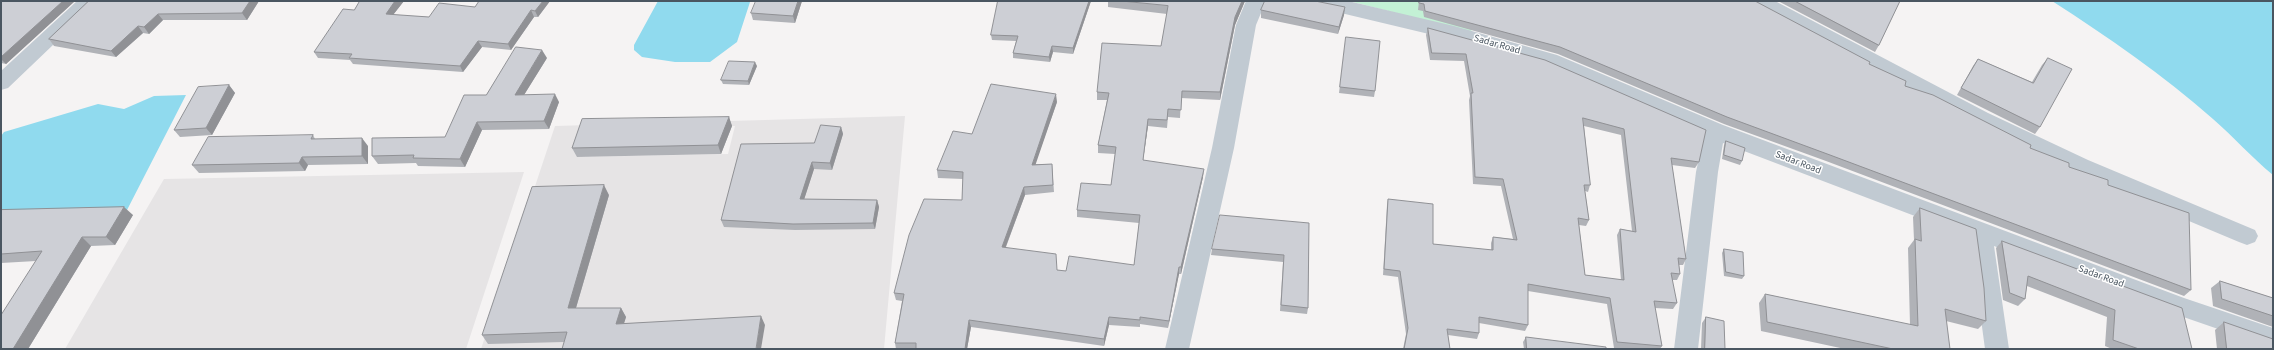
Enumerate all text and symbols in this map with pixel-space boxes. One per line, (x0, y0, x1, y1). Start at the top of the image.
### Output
street label: Sadar Road (1472, 33, 1522, 57)
street label: Sadar Road (1773, 149, 1823, 177)
street label: Sadar Road (2076, 263, 2126, 291)

